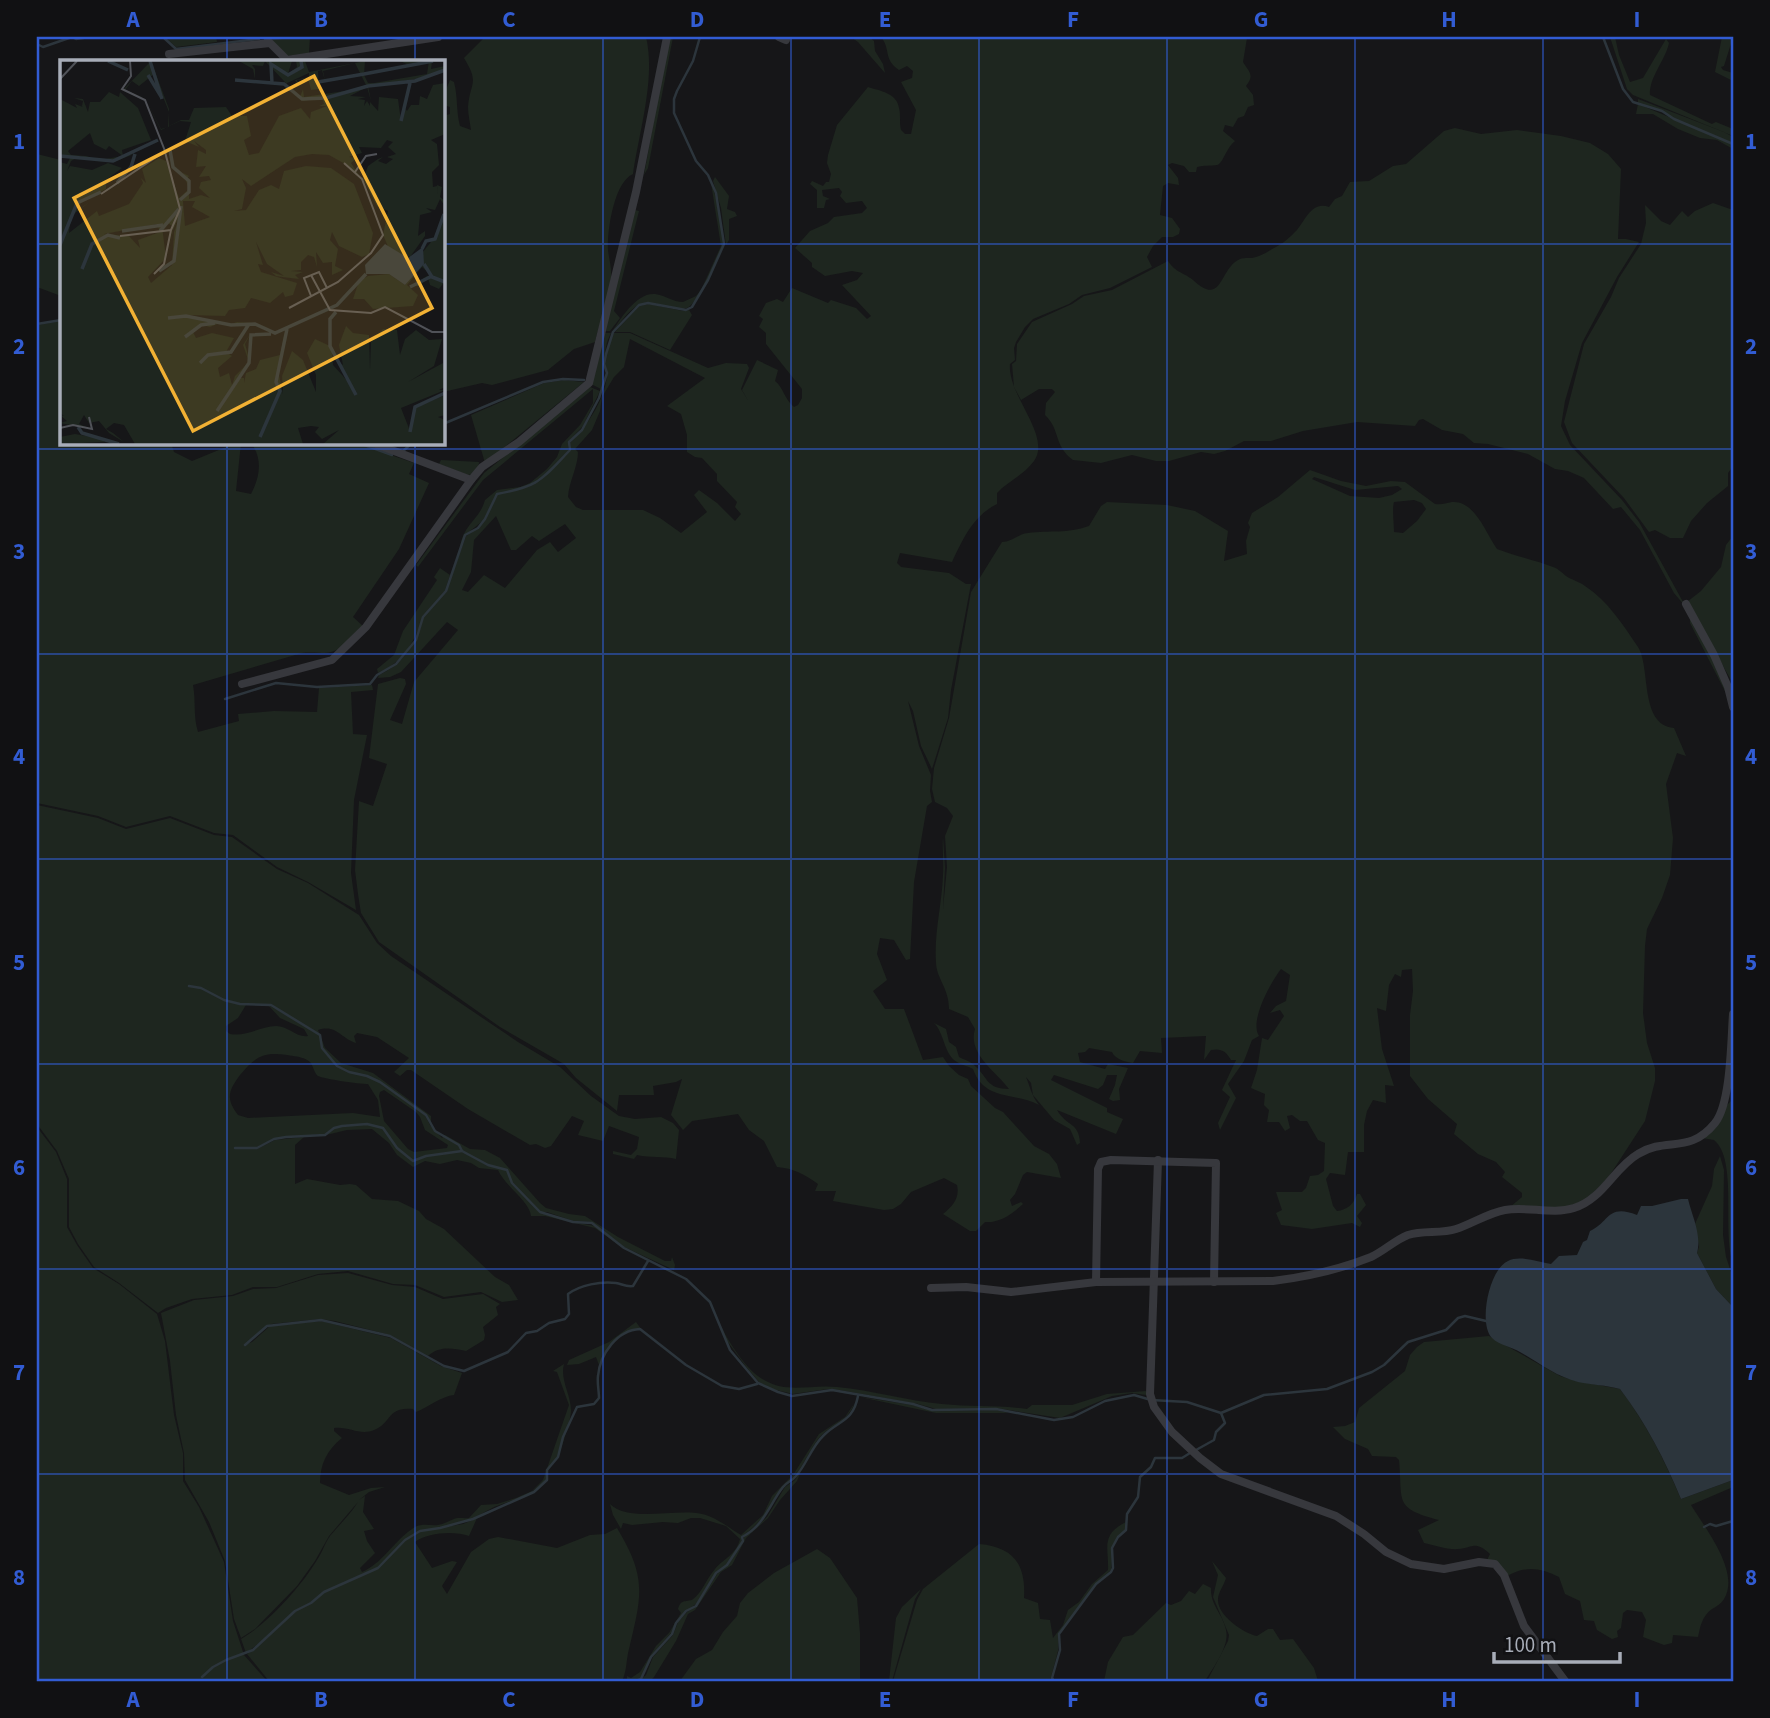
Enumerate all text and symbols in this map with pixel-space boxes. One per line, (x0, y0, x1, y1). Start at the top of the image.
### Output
text: A (125, 3, 140, 36)
text: B (314, 3, 328, 36)
text: C (502, 3, 516, 36)
text: D (690, 3, 704, 36)
text: E (879, 3, 891, 36)
text: F (1067, 3, 1079, 36)
text: G (1254, 3, 1268, 36)
text: H (1441, 3, 1457, 36)
text: I (1634, 3, 1640, 36)
inset map (60, 60, 444, 444)
text: 1 (13, 125, 25, 158)
text: 1 (1745, 125, 1757, 158)
text: 2 (13, 330, 25, 363)
text: 2 (1745, 330, 1757, 363)
text: 3 (13, 535, 25, 568)
text: 3 (1745, 535, 1757, 568)
text: 4 (13, 740, 25, 773)
text: 4 (1745, 740, 1757, 773)
text: 5 (13, 946, 25, 979)
text: 5 (1745, 946, 1757, 979)
text: 6 (13, 1151, 25, 1184)
text: 6 (1745, 1151, 1757, 1184)
text: 7 (13, 1356, 25, 1389)
text: 7 (1745, 1356, 1757, 1389)
text: 8 (13, 1561, 25, 1594)
text: 8 (1745, 1561, 1757, 1594)
scale bar (1494, 1620, 1620, 1664)
text: 100 m (1504, 1630, 1557, 1660)
text: A (125, 1683, 140, 1716)
text: B (314, 1683, 328, 1716)
text: C (502, 1683, 516, 1716)
text: D (690, 1683, 704, 1716)
text: E (879, 1683, 891, 1716)
text: F (1067, 1683, 1079, 1716)
text: G (1254, 1683, 1268, 1716)
text: H (1441, 1683, 1457, 1716)
text: I (1634, 1683, 1640, 1716)

